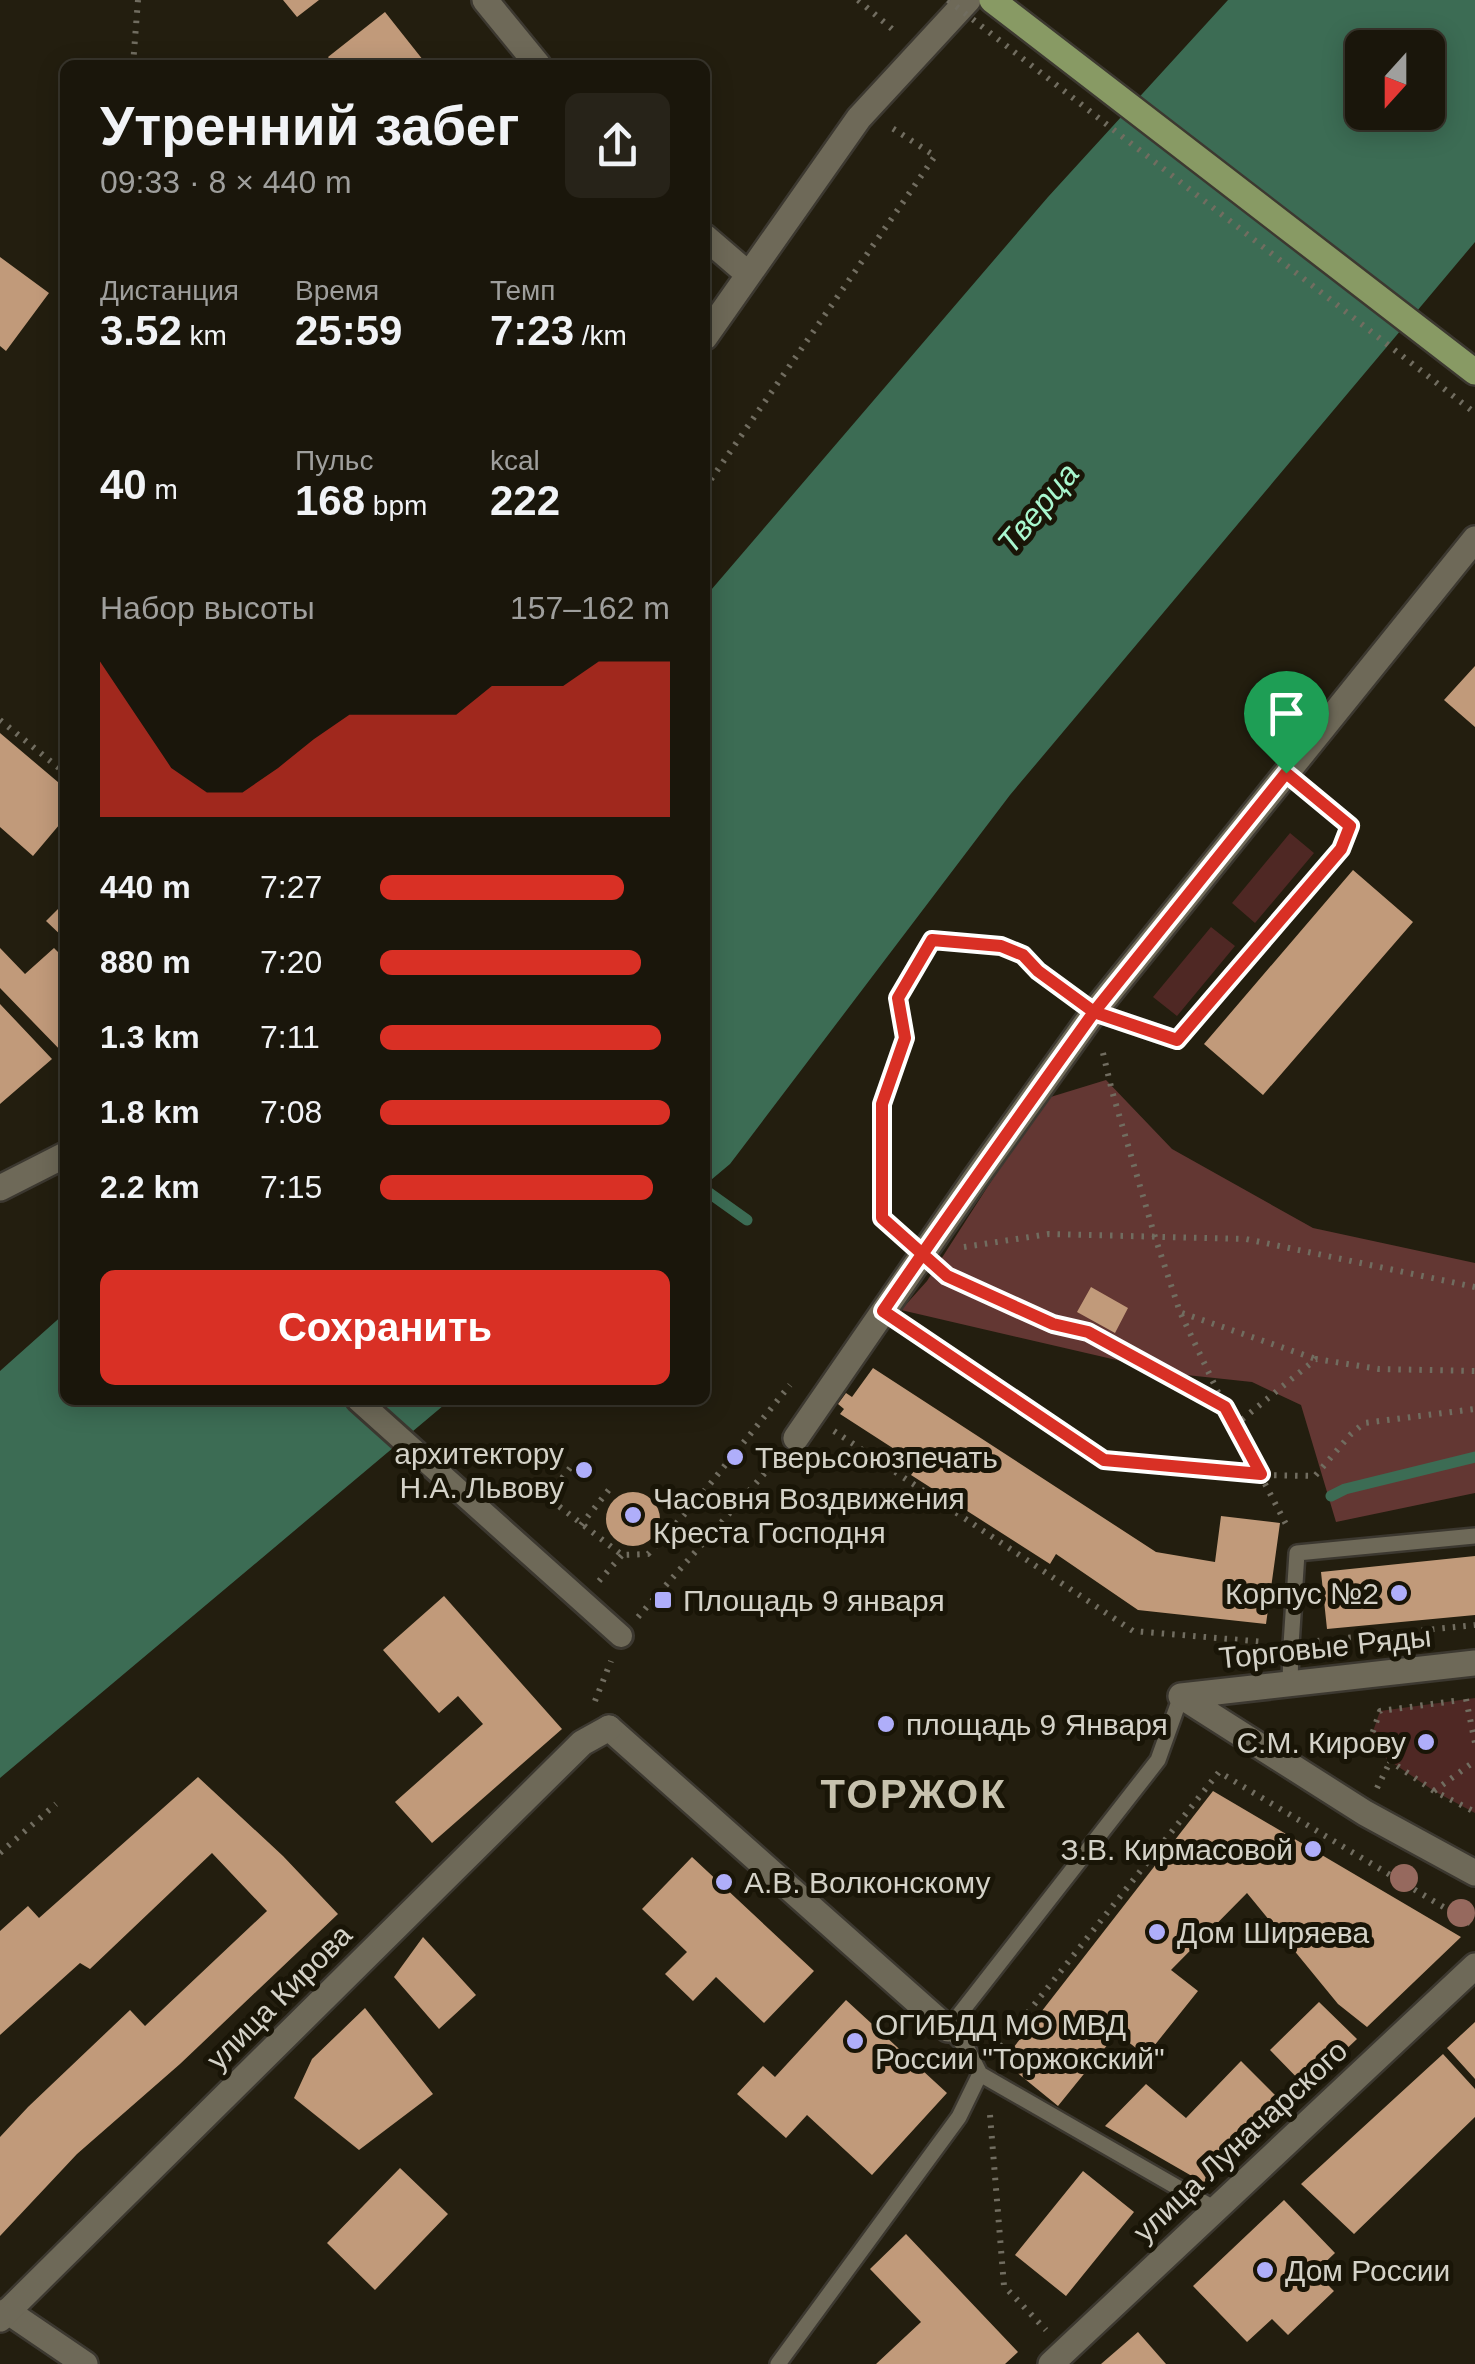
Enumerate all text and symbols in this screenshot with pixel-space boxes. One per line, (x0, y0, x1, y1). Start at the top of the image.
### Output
north arrow (1345, 30, 1445, 130)
map controls (1345, 30, 1445, 130)
button: share (565, 93, 670, 198)
text: Утренний забег (100, 95, 519, 157)
text: 09:33 · 8 × 440 m (100, 164, 352, 200)
text: Дистанция (100, 275, 239, 306)
text: Время (295, 275, 379, 306)
text: Темп (490, 275, 556, 306)
text: 3.52 (100, 307, 182, 354)
text: 25:59 (295, 307, 402, 354)
text: 7:23 (490, 307, 574, 354)
text: km (182, 320, 227, 351)
text: /km (574, 320, 627, 351)
text: Пульс (295, 445, 373, 476)
text: kcal (490, 445, 540, 476)
water label: Тверца (990, 456, 1086, 560)
text: 40 (100, 461, 147, 508)
text: m (147, 474, 178, 505)
text: 168 (295, 477, 365, 524)
text: 222 (490, 477, 560, 524)
text: bpm (365, 490, 427, 521)
text: Набор высоты (100, 590, 315, 626)
text: 157–162 m (510, 590, 670, 626)
pin (1244, 671, 1329, 774)
icon: arrive (1259, 686, 1314, 741)
text: 440 m (100, 869, 191, 905)
text: 7:27 (260, 869, 322, 905)
text: 880 m (100, 944, 191, 980)
text: 7:20 (260, 944, 322, 980)
text: 1.3 km (100, 1019, 200, 1055)
text: 7:11 (260, 1019, 320, 1055)
text: 1.8 km (100, 1094, 200, 1130)
text: 7:08 (260, 1094, 322, 1130)
text: 2.2 km (100, 1169, 200, 1205)
text: 7:15 (260, 1169, 322, 1205)
button: Сохранить (100, 1270, 670, 1385)
place label: архитектору Н.А. Львову (394, 1437, 564, 1504)
place label: Тверьсоюзпечать (755, 1441, 998, 1474)
marker: Тверьсоюзпечать (724, 1446, 746, 1468)
marker: архитектору Н.А. Львову (573, 1459, 595, 1481)
place label: Часовня Воздвижения Креста Господня (653, 1482, 965, 1549)
marker: Часовня Воздвижения Креста Господня (622, 1504, 644, 1526)
place label: Корпус №2 (1225, 1577, 1379, 1610)
marker: Корпус №2 (1388, 1582, 1410, 1604)
place label: Площадь 9 января (683, 1584, 945, 1617)
marker: Площадь 9 января (652, 1589, 674, 1611)
street label: Торговые Ряды (1217, 1619, 1433, 1675)
place label: площадь 9 Января (906, 1708, 1168, 1741)
marker: площадь 9 Января (875, 1713, 897, 1735)
place label: С.М. Кирову (1236, 1726, 1406, 1759)
marker: С.М. Кирову (1415, 1731, 1437, 1753)
district label: ТОРЖОК (821, 1772, 1007, 1816)
place label: З.В. Кирмасовой (1061, 1833, 1293, 1866)
marker: З.В. Кирмасовой (1302, 1838, 1324, 1860)
place label: А.В. Волконскому (744, 1866, 990, 1899)
marker: А.В. Волконскому (713, 1871, 735, 1893)
place label: Дом Ширяева (1177, 1916, 1369, 1949)
street label: улица Кирова (200, 1918, 358, 2076)
marker: Дом Ширяева (1146, 1921, 1168, 1943)
place label: ОГИБДД МО МВД России "Торжокский" (875, 2008, 1165, 2075)
marker: ОГИБДД МО МВД России "Торжокский" (844, 2030, 866, 2052)
street label: улица Луначарского (1127, 2034, 1353, 2248)
place label: Дом России (1285, 2254, 1450, 2287)
marker: Дом России (1254, 2259, 1276, 2281)

